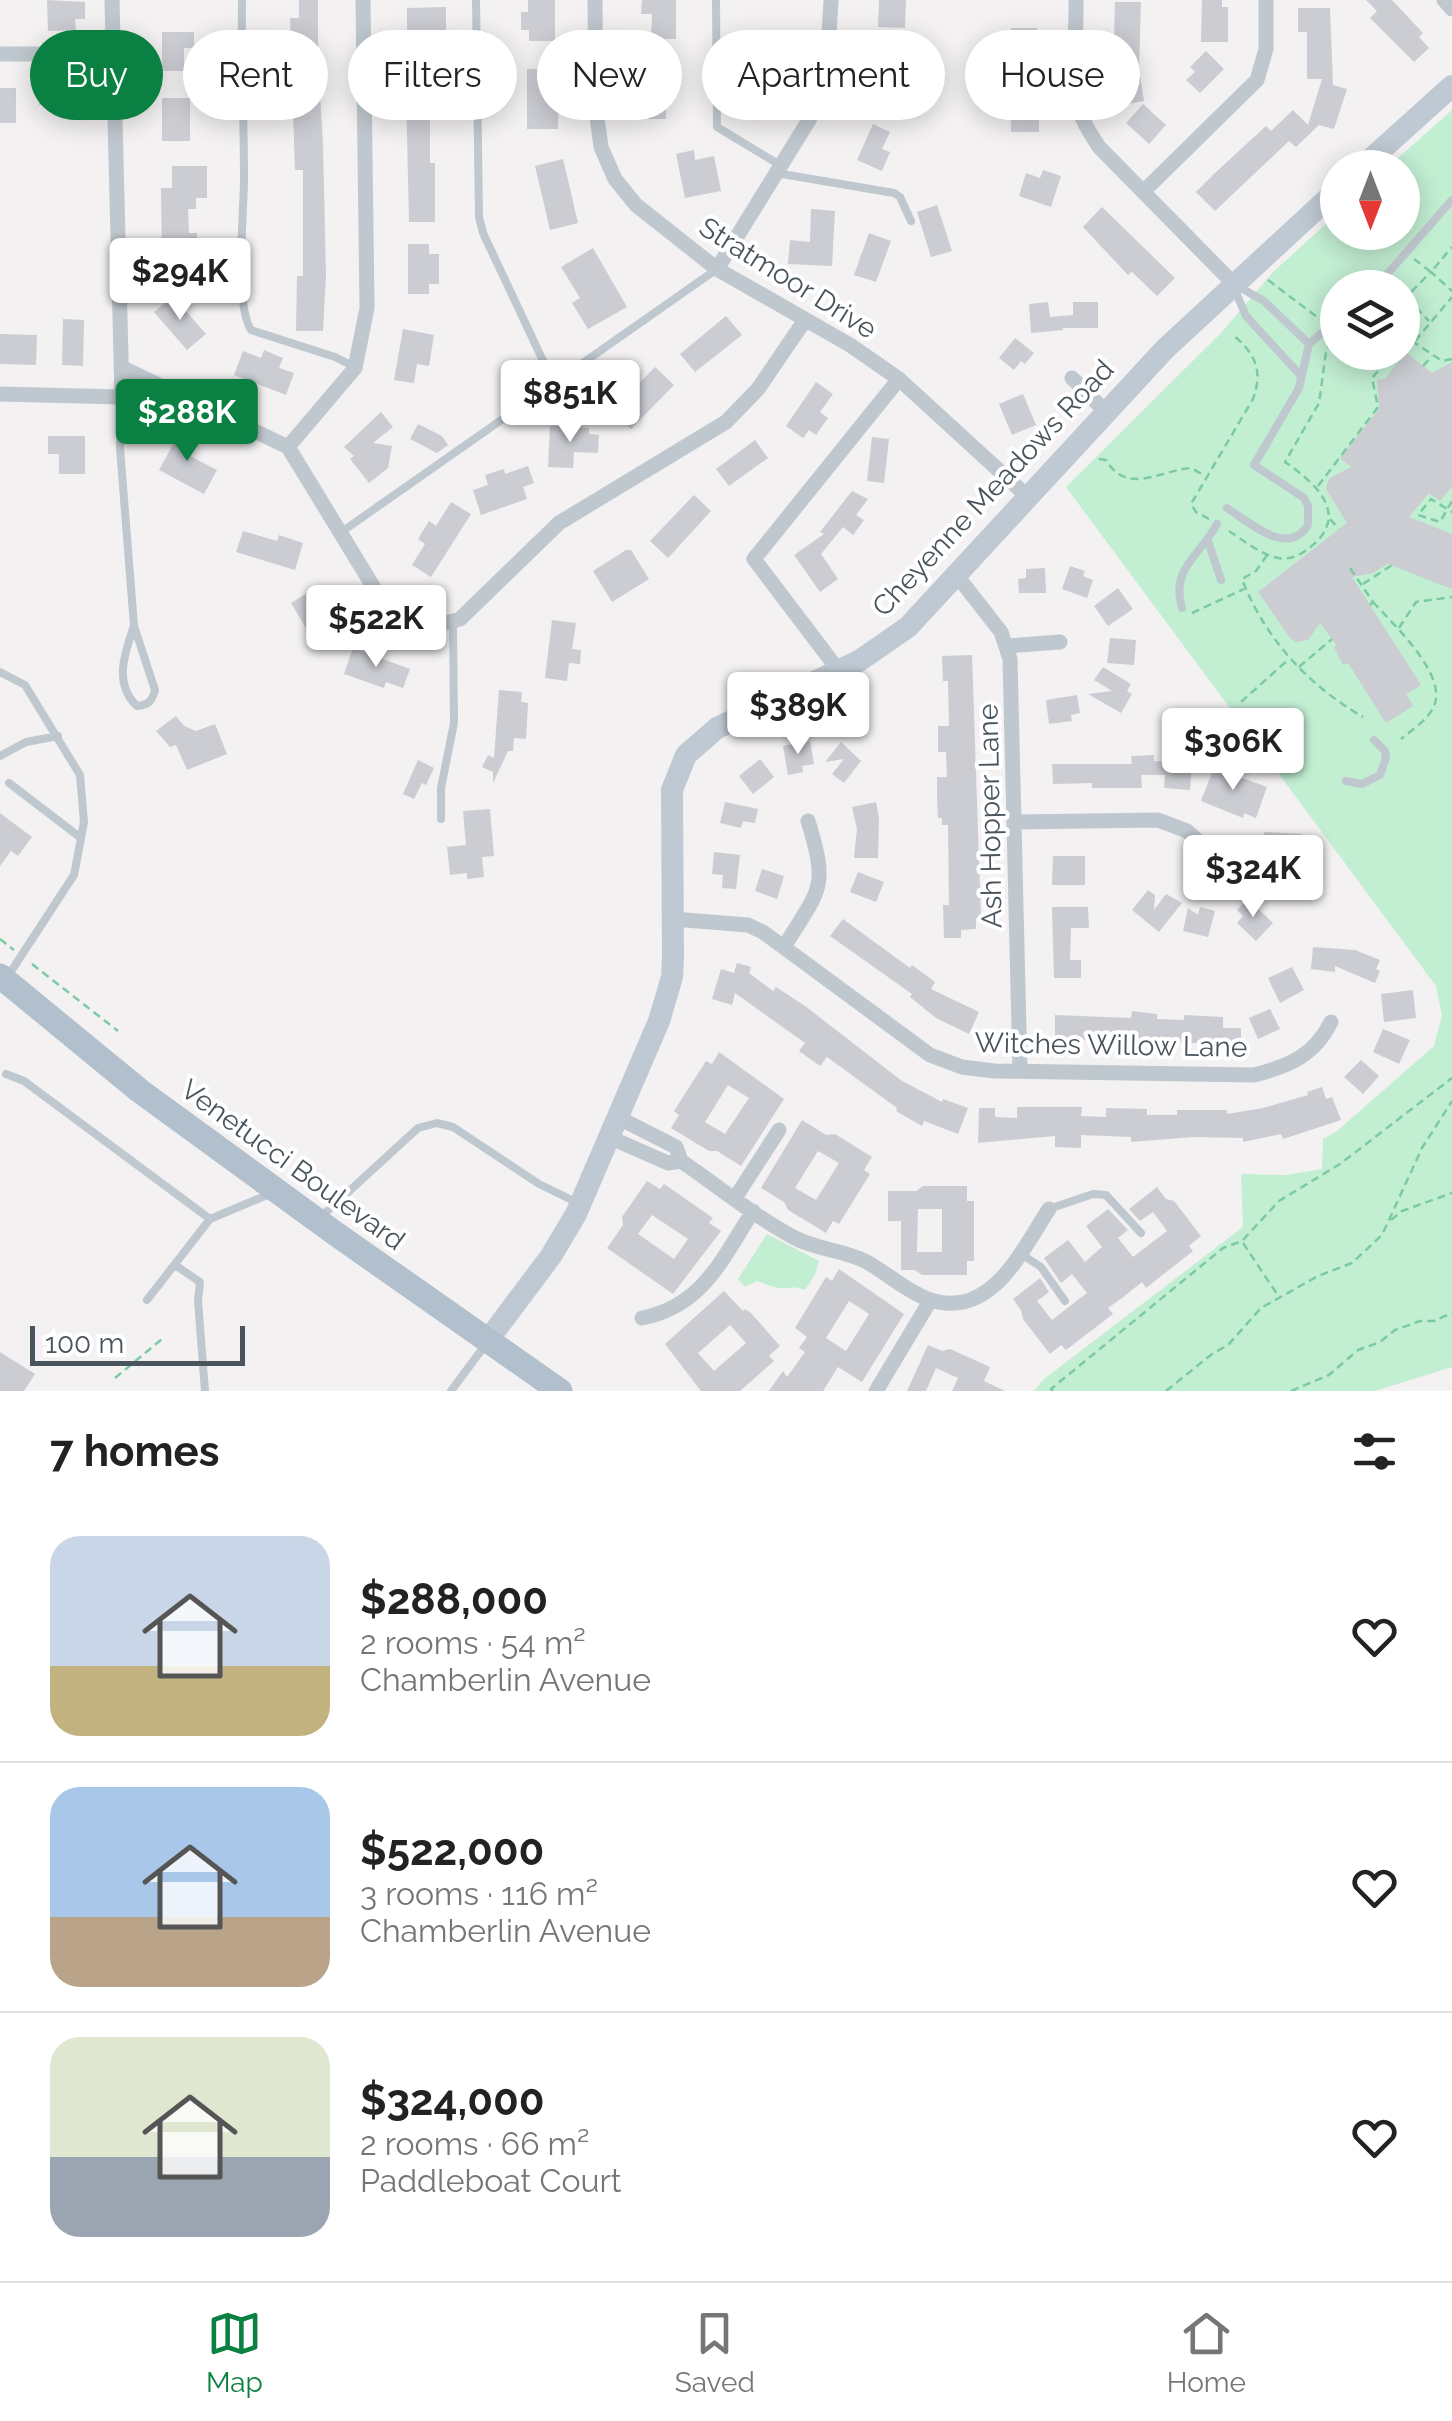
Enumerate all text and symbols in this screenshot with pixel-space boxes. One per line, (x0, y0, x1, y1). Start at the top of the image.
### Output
chip: Buy (30, 30, 163, 120)
chip: Rent (183, 30, 328, 120)
chip: Filters (348, 30, 517, 120)
chip: New (537, 30, 682, 120)
chip: Apartment (702, 30, 945, 120)
chip: House (965, 30, 1140, 120)
north arrow (1320, 150, 1420, 250)
map controls (1320, 150, 1420, 370)
street label: Stratmoor Drive (693, 210, 883, 346)
pin: $294K (110, 238, 250, 323)
text: $294K (132, 252, 228, 289)
button: layers (1320, 270, 1420, 370)
street label: Cheyenne Meadows Road (865, 353, 1121, 623)
pin: $851K (500, 360, 640, 445)
text: $851K (523, 374, 617, 411)
pin: $288K (117, 379, 257, 464)
text: $288K (138, 393, 236, 430)
pin: $522K (306, 585, 446, 670)
text: $522K (328, 599, 424, 636)
pin: $389K (728, 672, 868, 757)
text: $389K (749, 686, 847, 723)
street label: Ash Hopper Lane (972, 704, 1008, 928)
pin: $306K (1163, 708, 1303, 793)
text: $306K (1184, 722, 1282, 759)
pin: $324K (1183, 835, 1323, 920)
text: $324K (1205, 849, 1301, 886)
street label: Witches Willow Lane (974, 1026, 1248, 1064)
street label: Venetucci Boulevard (175, 1073, 411, 1257)
scale bar (30, 1321, 245, 1366)
text: 100 m (45, 1327, 124, 1360)
icon: filters (1347, 1424, 1402, 1479)
text: 7 homes (50, 1427, 219, 1476)
text: $288,000 (360, 1575, 548, 1624)
icon: home (130, 1576, 250, 1696)
icon: heart (1347, 1609, 1402, 1664)
text: 2 rooms · 54 m² (360, 1624, 586, 1661)
text: Chamberlin Avenue (360, 1661, 651, 1698)
text: $522,000 (360, 1826, 544, 1875)
icon: home (130, 1827, 250, 1947)
icon: heart (1347, 1860, 1402, 1915)
text: 3 rooms · 116 m² (360, 1875, 598, 1912)
text: Chamberlin Avenue (360, 1912, 651, 1949)
text: $324,000 (360, 2076, 545, 2125)
icon: home (130, 2077, 250, 2197)
icon: heart (1347, 2110, 1402, 2165)
text: 2 rooms · 66 m² (360, 2125, 589, 2162)
text: Paddleboat Court (360, 2162, 621, 2199)
tab: Map (206, 2306, 263, 2399)
tab: Saved (675, 2306, 755, 2399)
tab: Home (1167, 2306, 1246, 2399)

